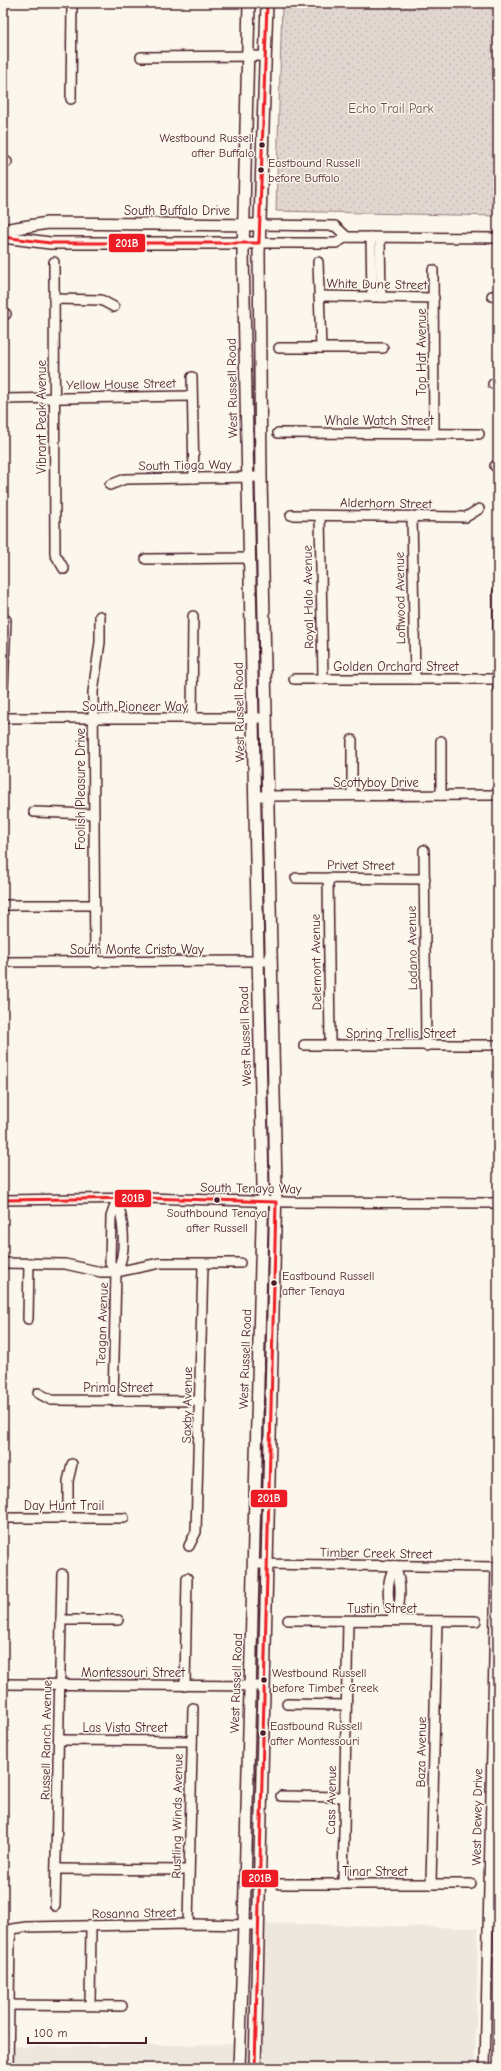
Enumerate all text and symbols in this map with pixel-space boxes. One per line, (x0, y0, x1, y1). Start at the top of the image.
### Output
park label: Echo Trail Park (348, 101, 435, 116)
place label: Westbound Russell after Buffalo (160, 131, 254, 160)
marker: Westbound Russell after Buffalo (257, 140, 267, 150)
place label: Eastbound Russell before Buffalo (268, 156, 360, 185)
marker: Eastbound Russell before Buffalo (256, 165, 266, 175)
street label: South Buffalo Drive (124, 203, 231, 218)
line badge: 201B (108, 233, 146, 253)
text: 201B (116, 237, 139, 250)
street label: White Dune Street (326, 276, 429, 292)
street label: Top Hat Avenue (414, 308, 429, 396)
street label: West Russell Road (224, 338, 240, 438)
street label: Vibrant Peak Avenue (34, 360, 49, 474)
street label: Yellow House Street (66, 376, 177, 392)
street label: Whale Watch Street (324, 413, 435, 428)
street label: South Tioga Way (138, 457, 232, 473)
street label: Alderhorn Street (340, 495, 433, 511)
street label: Royal Halo Avenue (300, 545, 316, 649)
street label: Loftwood Avenue (392, 551, 408, 644)
street label: Golden Orchard Street (333, 659, 460, 674)
street label: West Russell Road (231, 662, 247, 762)
street label: South Pioneer Way (82, 699, 188, 714)
street label: Foolish Pleasure Drive (73, 727, 88, 850)
street label: Scottyboy Drive (333, 775, 419, 790)
street label: Privet Street (327, 857, 396, 873)
street label: Lodano Avenue (404, 905, 420, 990)
street label: Delemont Avenue (308, 913, 324, 1010)
street label: South Monte Cristo Way (70, 942, 204, 957)
street label: West Russell Road (236, 986, 254, 1086)
street label: Spring Trellis Street (346, 1026, 457, 1041)
street label: South Tenaya Way (200, 1180, 302, 1196)
line badge: 201B (114, 1189, 152, 1208)
text: 201B (122, 1192, 145, 1205)
marker: Southbound Tenaya after Russell (212, 1195, 222, 1205)
place label: Southbound Tenaya after Russell (167, 1206, 267, 1235)
place label: Eastbound Russell after Tenaya (282, 1269, 374, 1298)
marker: Eastbound Russell after Tenaya (269, 1278, 279, 1288)
street label: Teagan Avenue (93, 1281, 111, 1366)
street label: West Russell Road (236, 1309, 254, 1409)
street label: Saxby Avenue (179, 1366, 195, 1443)
street label: Prima Street (83, 1380, 154, 1395)
line badge: 201B (250, 1489, 288, 1508)
text: 201B (258, 1492, 281, 1505)
street label: Day Hunt Trail (24, 1498, 104, 1513)
street label: Timber Creek Street (320, 1545, 434, 1562)
street label: Tustin Street (347, 1601, 418, 1616)
street label: West Russell Road (227, 1633, 245, 1733)
street label: Montessouri Street (81, 1665, 186, 1680)
place label: Westbound Russell before Timber Creek (272, 1666, 379, 1695)
marker: Westbound Russell before Timber Creek (259, 1675, 269, 1685)
street label: Russell Ranch Avenue (37, 1679, 55, 1800)
street label: Baza Avenue (413, 1716, 429, 1788)
place label: Eastbound Russell after Montessouri (270, 1719, 362, 1748)
street label: Las Vista Street (82, 1720, 169, 1735)
marker: Eastbound Russell after Montessouri (258, 1728, 268, 1738)
street label: Rustling Winds Avenue (168, 1753, 186, 1879)
street label: Cass Avenue (323, 1765, 339, 1835)
street label: West Dewey Drive (469, 1768, 485, 1866)
street label: Tinar Street (342, 1864, 409, 1879)
line badge: 201B (241, 1869, 279, 1888)
text: 201B (249, 1872, 272, 1885)
street label: Rosanna Street (92, 1905, 178, 1921)
scale bar (28, 2019, 146, 2045)
text: 100 m (34, 2026, 67, 2040)

